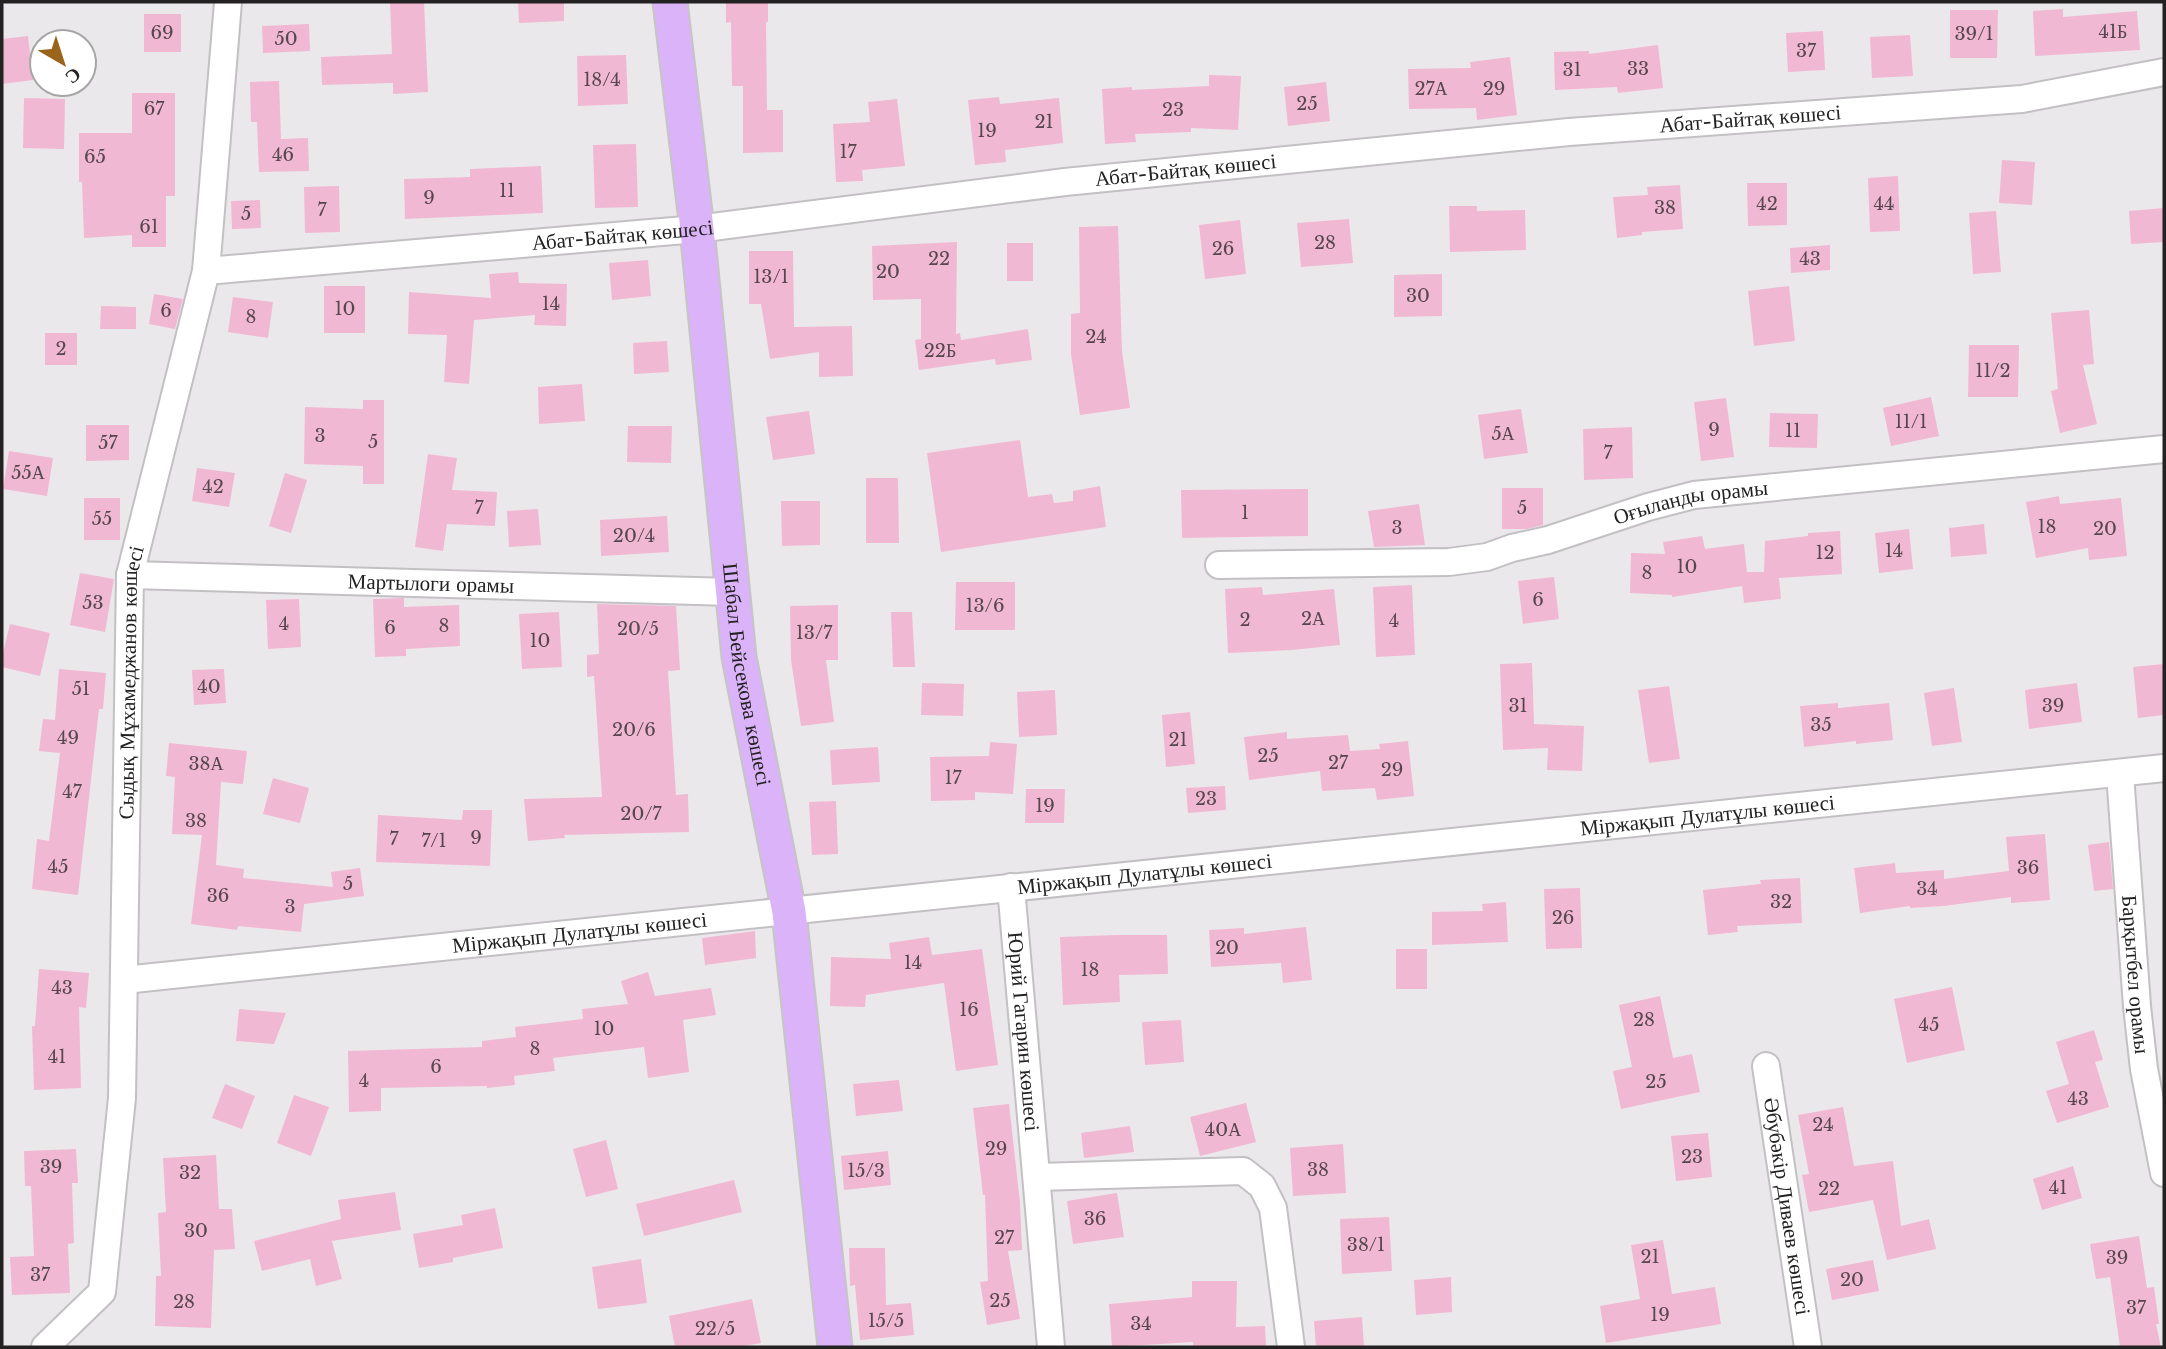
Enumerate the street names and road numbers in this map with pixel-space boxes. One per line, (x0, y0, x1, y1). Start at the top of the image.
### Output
street label: Абат-Байтақ көшесі (1659, 99, 1842, 138)
street label: Абат-Байтақ көшесі (1094, 148, 1278, 192)
street label: Абат-Байтақ көшесі (531, 214, 715, 256)
street label: Оғыланды орамы (1610, 475, 1769, 531)
street label: Сыдық Мұхамеджанов көшесі (113, 543, 150, 820)
street label: Шабал Бейсекова көшесі (717, 562, 777, 788)
street label: Мартылоги орамы (347, 568, 514, 599)
street label: Міржақып Дулатұлы көшесі (1579, 789, 1836, 842)
street label: Міржақып Дулатұлы көшесі (1016, 848, 1273, 900)
street label: Барқытбел орамы (2116, 894, 2155, 1055)
street label: Міржақып Дулатұлы көшесі (451, 906, 708, 959)
street label: Юрий Гагарин көшесі (1002, 930, 1045, 1133)
street label: Әбубәкір Диваев көшесі (1758, 1096, 1816, 1317)

